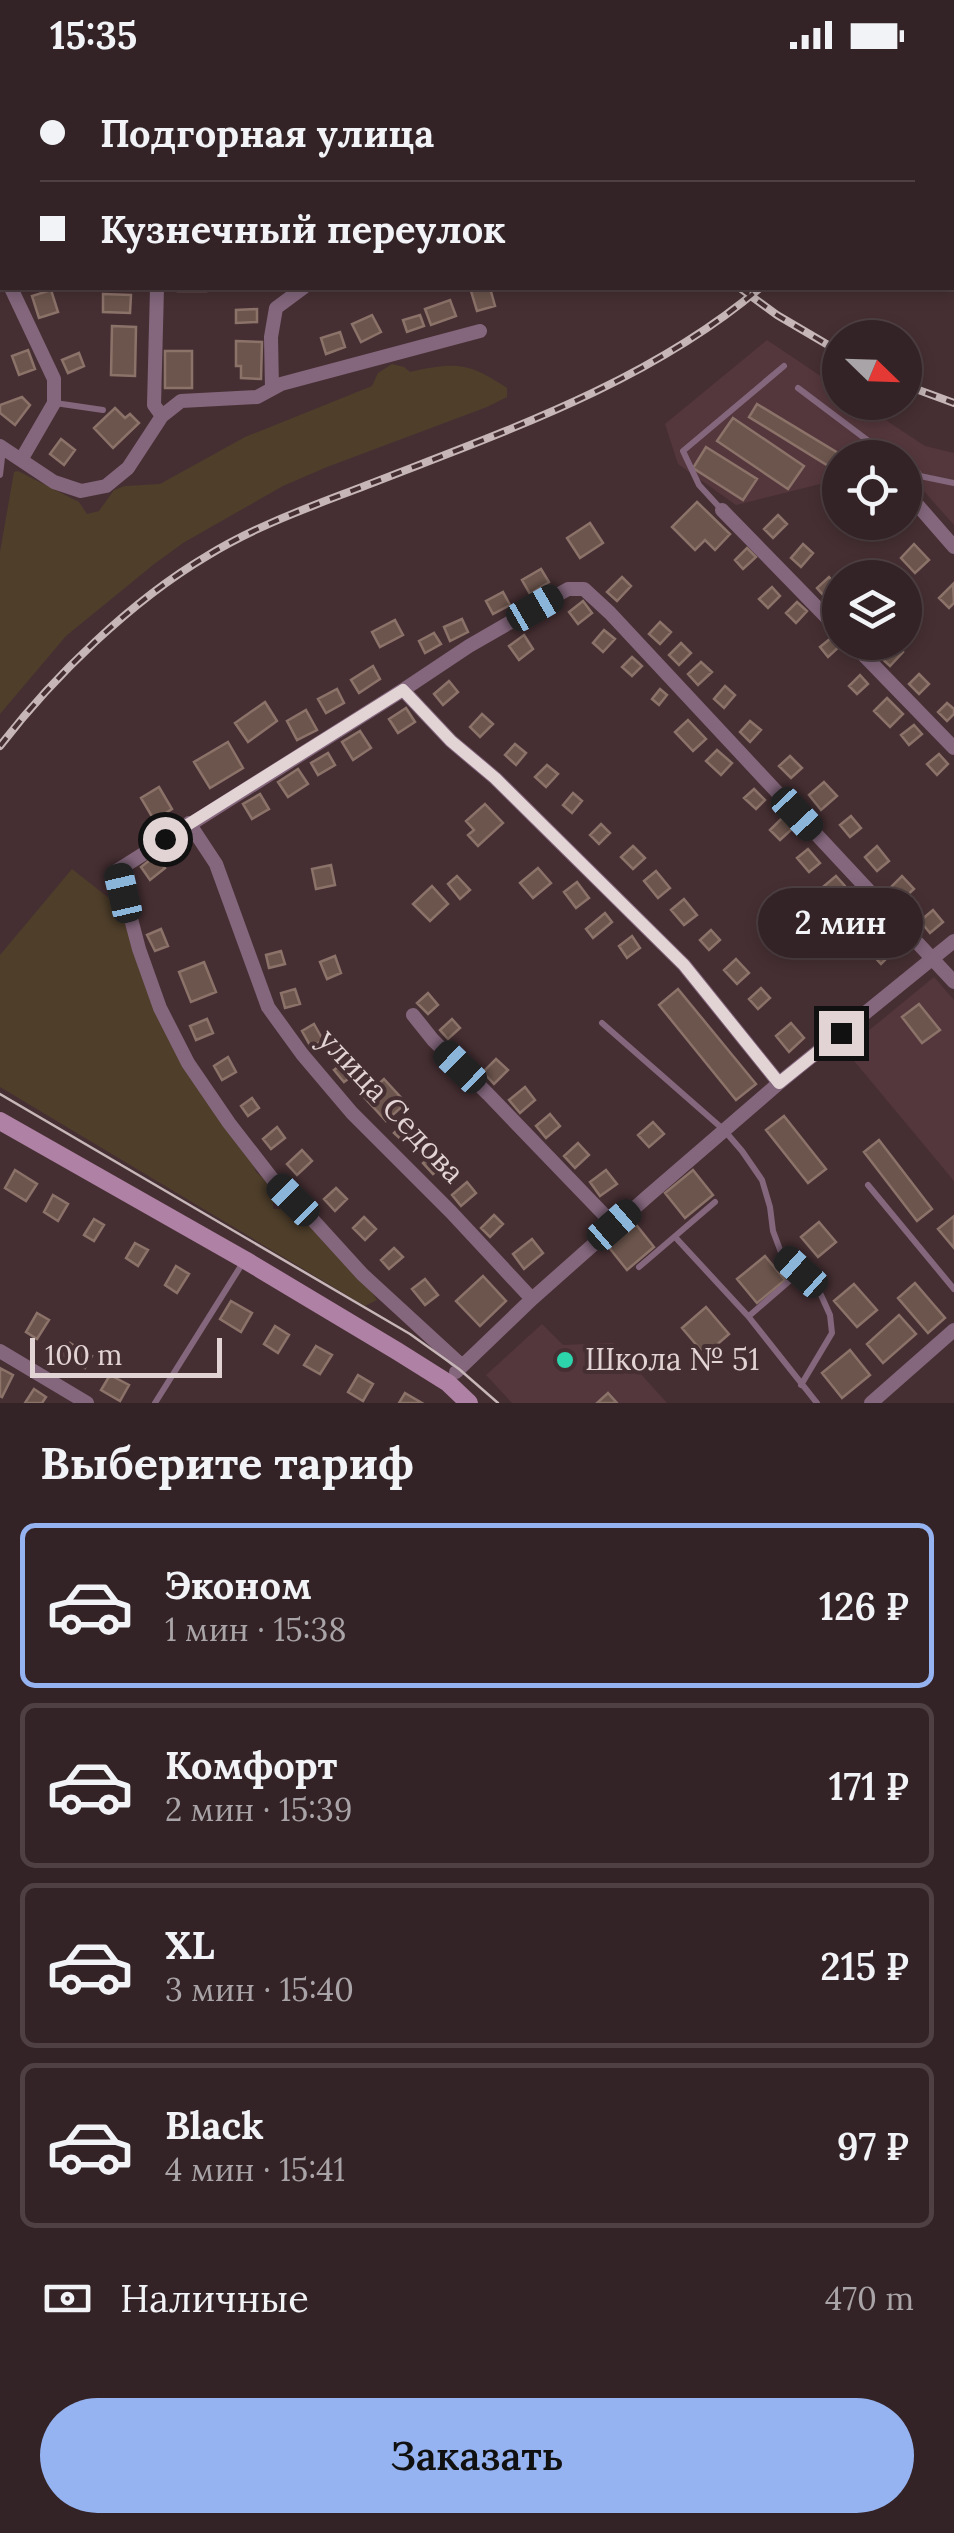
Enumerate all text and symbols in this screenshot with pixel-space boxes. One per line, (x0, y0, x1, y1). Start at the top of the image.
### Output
text: 15:35 (50, 11, 137, 59)
text: Подгорная улица (100, 109, 434, 157)
text: Кузнечный переулок (100, 205, 506, 253)
north arrow (822, 320, 922, 420)
map controls (822, 320, 922, 660)
button: locate (822, 440, 922, 540)
button: layers (822, 560, 922, 660)
car (502, 580, 568, 636)
car (766, 782, 828, 846)
route start (143, 817, 188, 862)
car (102, 860, 144, 926)
callout: 2 мин (758, 888, 924, 958)
text: 2 мин (794, 902, 887, 943)
route end (819, 1011, 864, 1056)
street label: улица Седова (310, 1020, 473, 1191)
car (428, 1035, 492, 1099)
car (261, 1168, 325, 1232)
car (582, 1194, 646, 1256)
car (769, 1241, 833, 1303)
scale bar (30, 1333, 222, 1378)
text: 100 m (45, 1337, 122, 1373)
place label: Школа № 51 (585, 1340, 759, 1378)
marker: Школа № 51 (554, 1349, 576, 1371)
text: Выберите тариф (40, 1434, 414, 1491)
icon: car (45, 1561, 135, 1651)
text: Эконом (165, 1561, 312, 1609)
text: 126 ₽ (819, 1582, 909, 1630)
text: 1 мин · 15:38 (165, 1609, 346, 1650)
icon: car (45, 1741, 135, 1831)
text: Комфорт (165, 1741, 337, 1789)
text: 171 ₽ (829, 1762, 909, 1810)
text: 2 мин · 15:39 (165, 1789, 352, 1830)
icon: car (45, 1921, 135, 2011)
text: XL (165, 1921, 215, 1969)
text: 215 ₽ (820, 1942, 909, 1990)
text: 3 мин · 15:40 (165, 1969, 354, 2010)
icon: car (45, 2101, 135, 2191)
text: Black (165, 2101, 264, 2149)
text: 97 ₽ (837, 2122, 909, 2170)
text: 4 мин · 15:41 (165, 2149, 345, 2190)
icon: cash (40, 2271, 95, 2326)
text: Наличные (120, 2274, 309, 2322)
text: 470 m (825, 2278, 914, 2319)
button: Заказать (40, 2398, 914, 2513)

